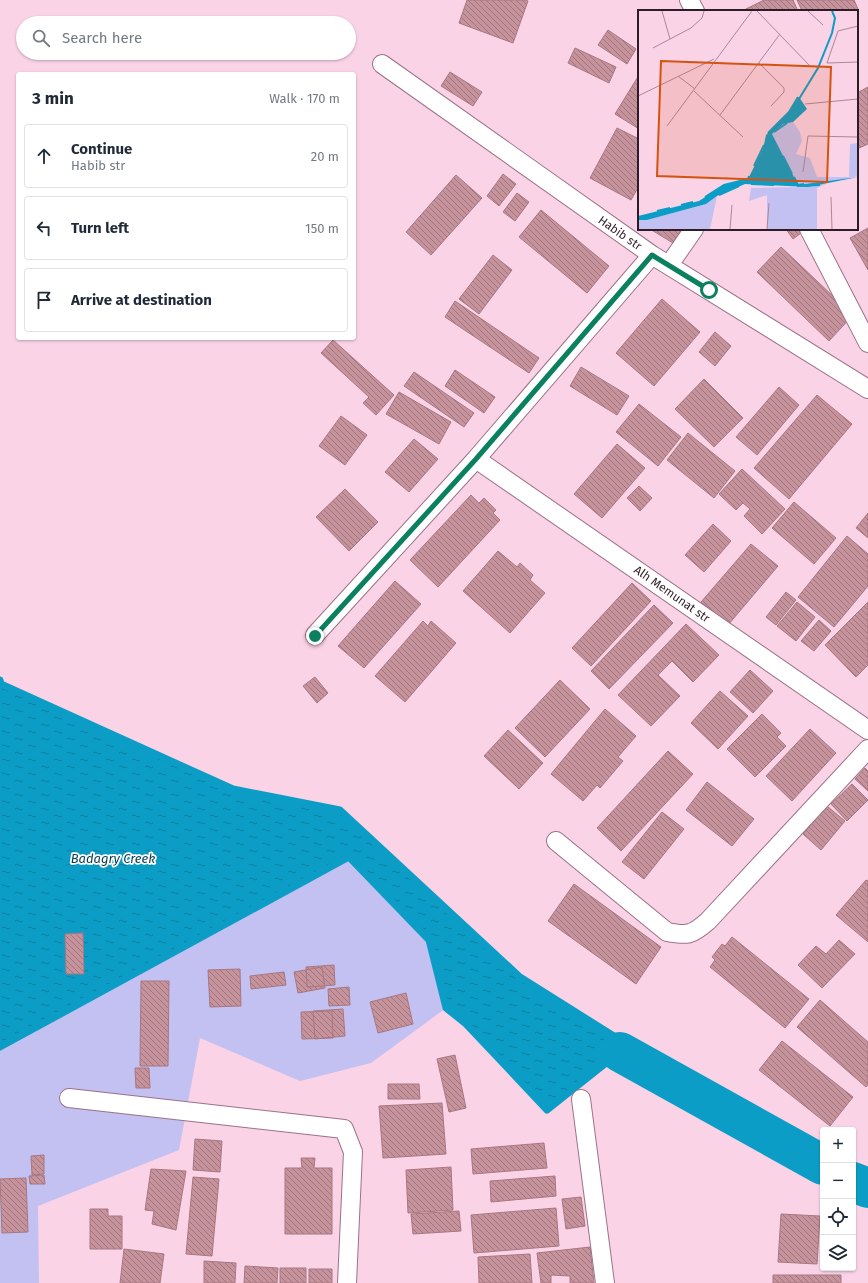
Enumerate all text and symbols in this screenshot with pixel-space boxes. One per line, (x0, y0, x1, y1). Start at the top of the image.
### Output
inset map (638, 10, 858, 230)
search box (16, 16, 356, 60)
icon: search (30, 27, 52, 49)
text: Search here (62, 29, 142, 47)
text: 3 min (32, 88, 74, 109)
text: Walk · 170 m (269, 91, 340, 106)
text: Continue (71, 140, 132, 158)
icon: ahead (33, 145, 55, 167)
text: 20 m (311, 149, 339, 164)
text: Habib str (71, 158, 125, 173)
street label: Habib str (595, 213, 645, 253)
icon: left (33, 217, 55, 239)
text: Turn left (71, 219, 129, 237)
text: 150 m (305, 221, 339, 236)
route start (700, 281, 718, 299)
icon: arrive (33, 289, 55, 311)
text: Arrive at destination (71, 291, 212, 309)
street label: Alh Memunat str (631, 563, 713, 626)
route end (306, 627, 324, 645)
water label: Badagry Creek (71, 851, 155, 866)
map controls (820, 1127, 856, 1271)
button: + (820, 1127, 856, 1163)
button: − (820, 1163, 856, 1199)
button: locate (820, 1199, 856, 1235)
button: layers (820, 1235, 856, 1271)

